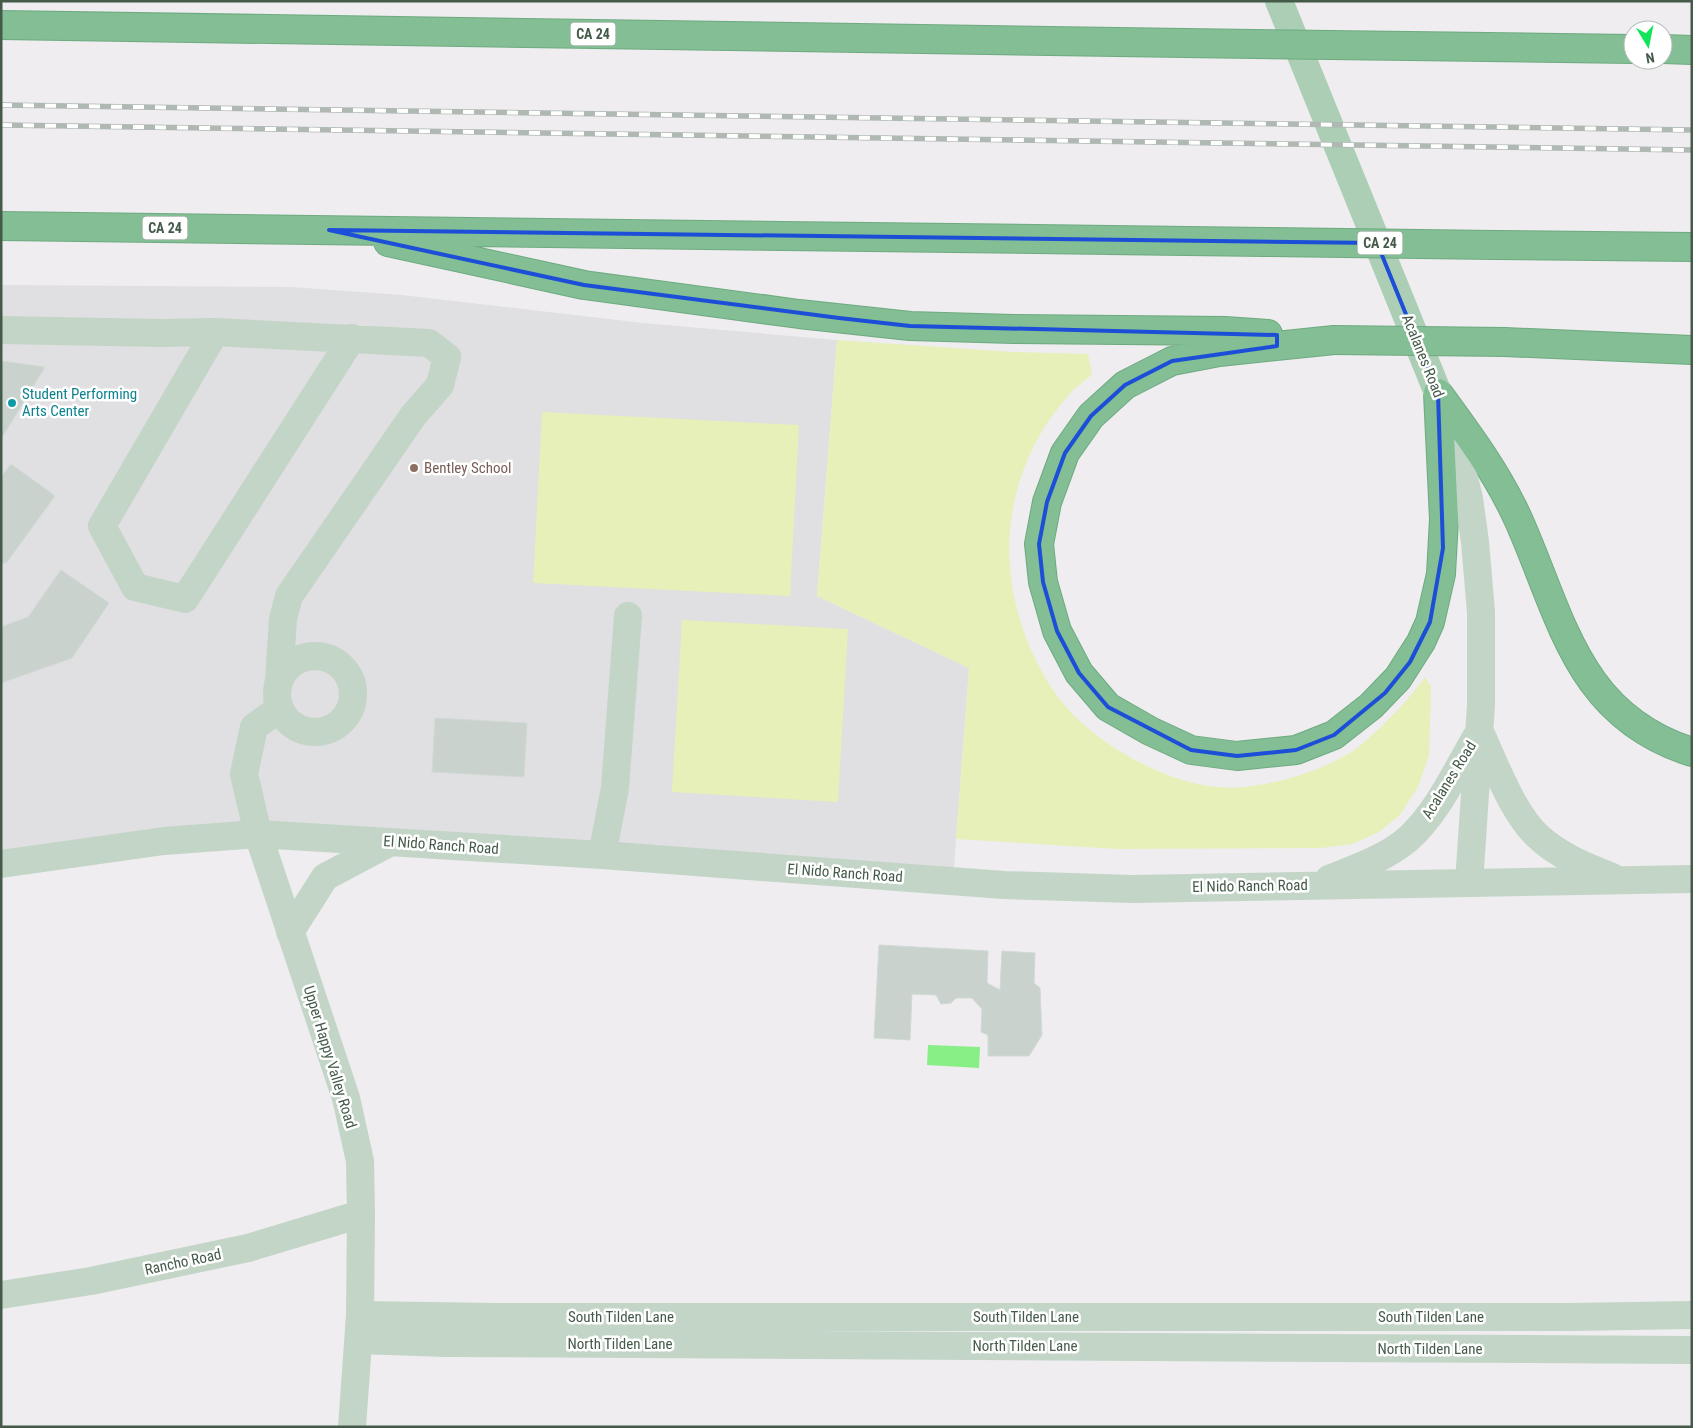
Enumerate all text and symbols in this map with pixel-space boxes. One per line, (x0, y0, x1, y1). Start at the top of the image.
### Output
north arrow (1623, 20, 1673, 70)
road number: CA 24 (570, 22, 616, 46)
text: N (1645, 49, 1656, 66)
road number: CA 24 (142, 217, 188, 240)
road number: CA 24 (1358, 232, 1402, 254)
street label: Acalanes Road (1398, 312, 1448, 400)
place label: Student Performing Arts Center (22, 385, 137, 420)
marker: Student Performing Arts Center (6, 397, 18, 409)
place label: Bentley School (424, 459, 511, 477)
marker: Bentley School (408, 462, 420, 474)
street label: Acalanes Road (1418, 738, 1480, 822)
street label: El Nido Ranch Road (383, 832, 499, 858)
street label: El Nido Ranch Road (787, 860, 903, 886)
street label: El Nido Ranch Road (1192, 876, 1308, 896)
street label: Upper Happy Valley Road (300, 984, 360, 1130)
street label: Rancho Road (143, 1245, 223, 1279)
street label: South Tilden Lane (568, 1308, 674, 1326)
street label: South Tilden Lane (973, 1308, 1079, 1326)
street label: South Tilden Lane (1378, 1308, 1484, 1326)
street label: North Tilden Lane (567, 1335, 673, 1353)
street label: North Tilden Lane (972, 1337, 1078, 1355)
street label: North Tilden Lane (1377, 1340, 1483, 1358)

